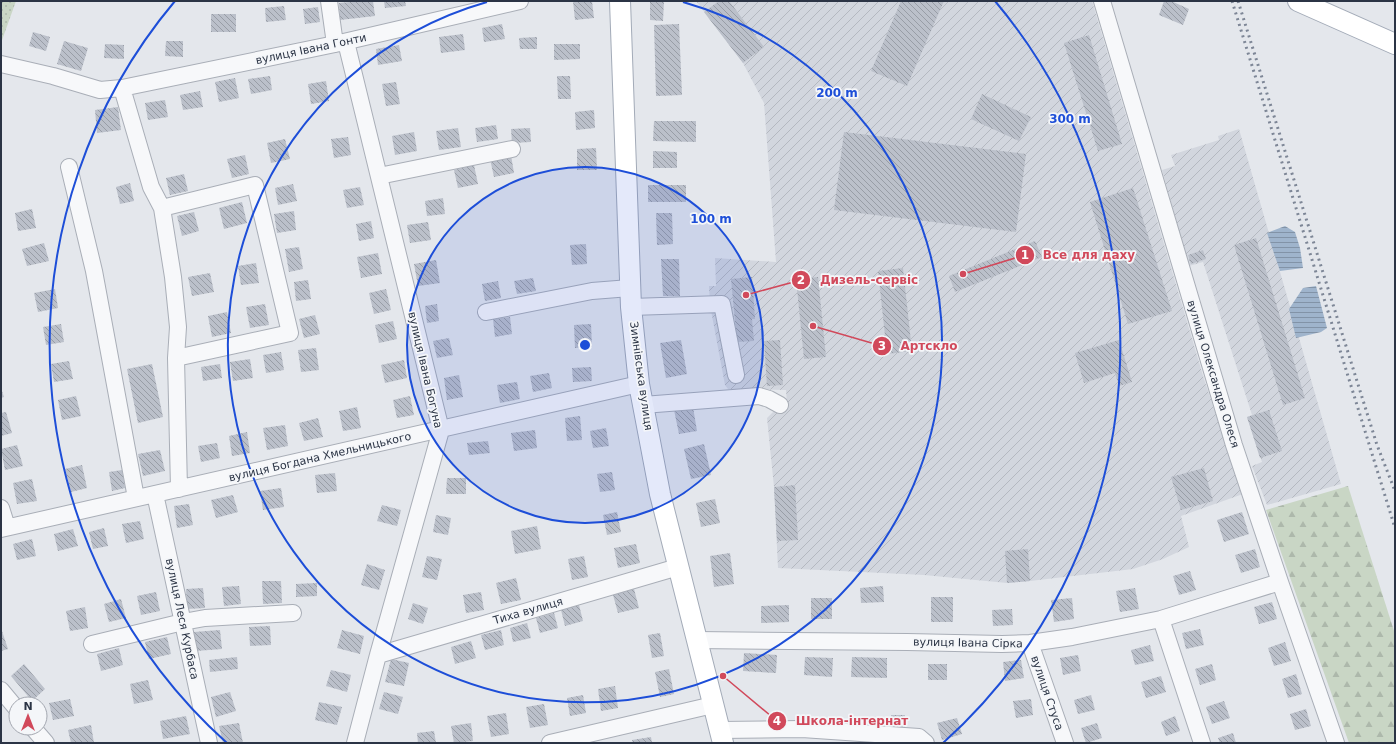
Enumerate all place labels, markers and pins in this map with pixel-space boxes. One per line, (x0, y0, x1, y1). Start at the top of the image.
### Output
callout: Все для даху (1015, 243, 1144, 267)
callout: Дизель-сервіс (791, 268, 926, 292)
callout: Артскло (872, 334, 965, 358)
centre of rings (578, 338, 592, 352)
callout: Школа-інтернат (767, 709, 916, 733)

